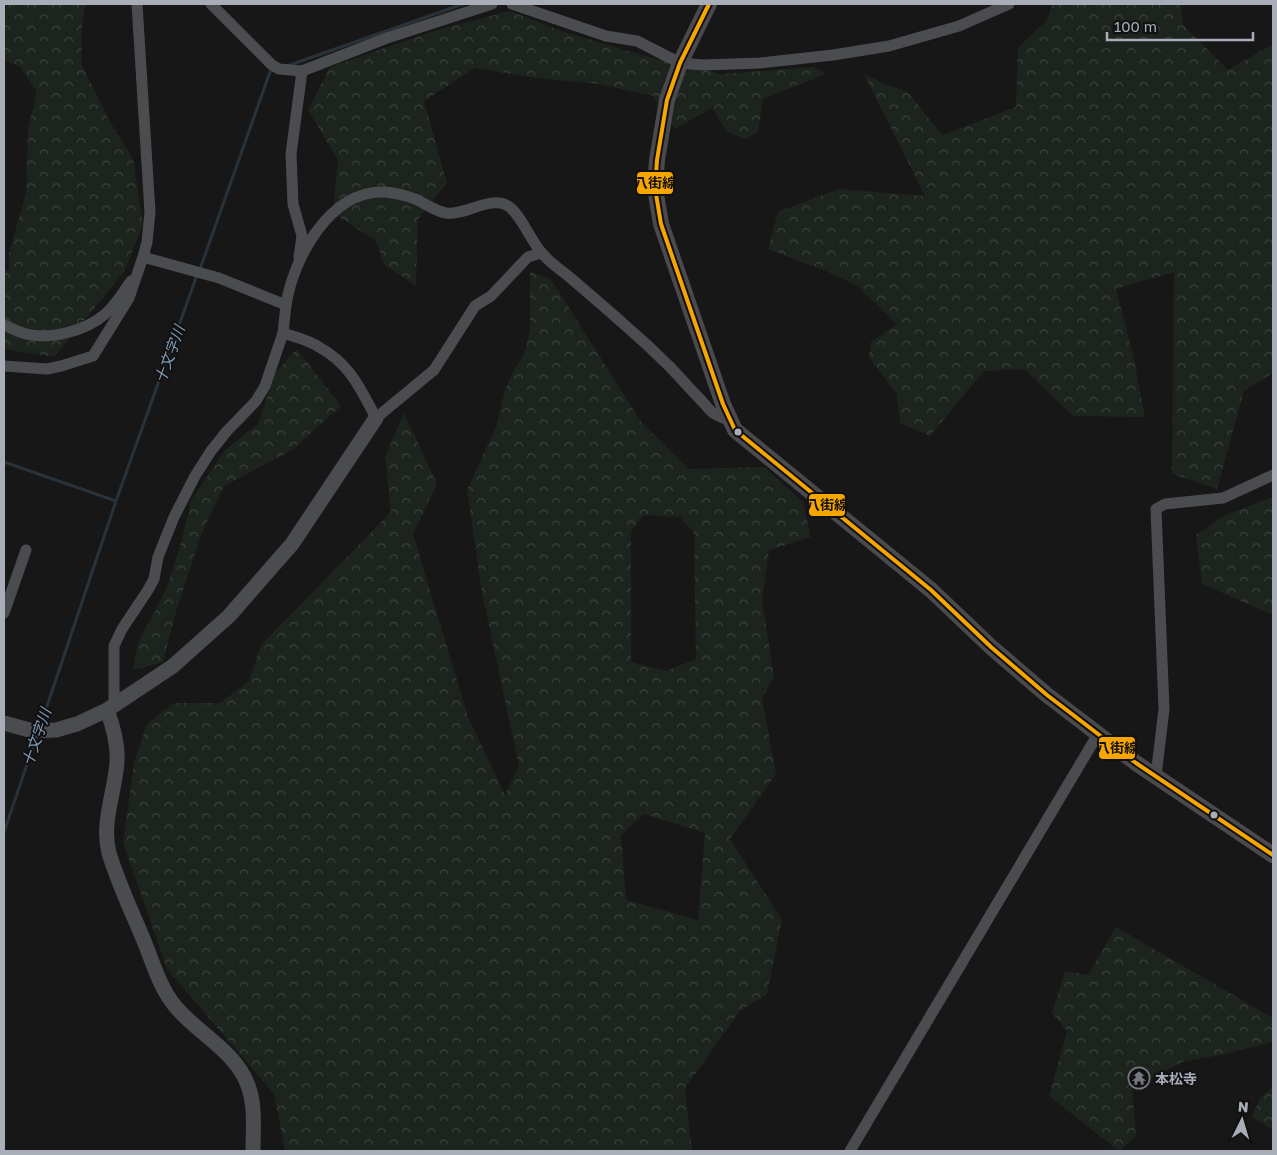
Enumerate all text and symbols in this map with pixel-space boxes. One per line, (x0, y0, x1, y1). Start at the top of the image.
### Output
scale bar (1107, 10, 1253, 42)
text: 100 m (1114, 17, 1157, 35)
line badge: 八街線 (636, 171, 674, 195)
text: 八街線 (634, 174, 676, 191)
water label: 十文字川 (150, 321, 188, 385)
unlabelled marker (733, 427, 743, 437)
line badge: 八街線 (808, 493, 846, 517)
text: 八街線 (806, 496, 848, 513)
water label: 十文字川 (18, 704, 55, 768)
line badge: 八街線 (1098, 736, 1136, 760)
text: 八街線 (1096, 739, 1138, 756)
unlabelled marker (1209, 810, 1219, 820)
temple icon: 本松寺 (1127, 1066, 1151, 1090)
place label: 本松寺 (1155, 1070, 1197, 1087)
north arrow (1217, 1095, 1267, 1145)
text: N (1237, 1098, 1249, 1115)

